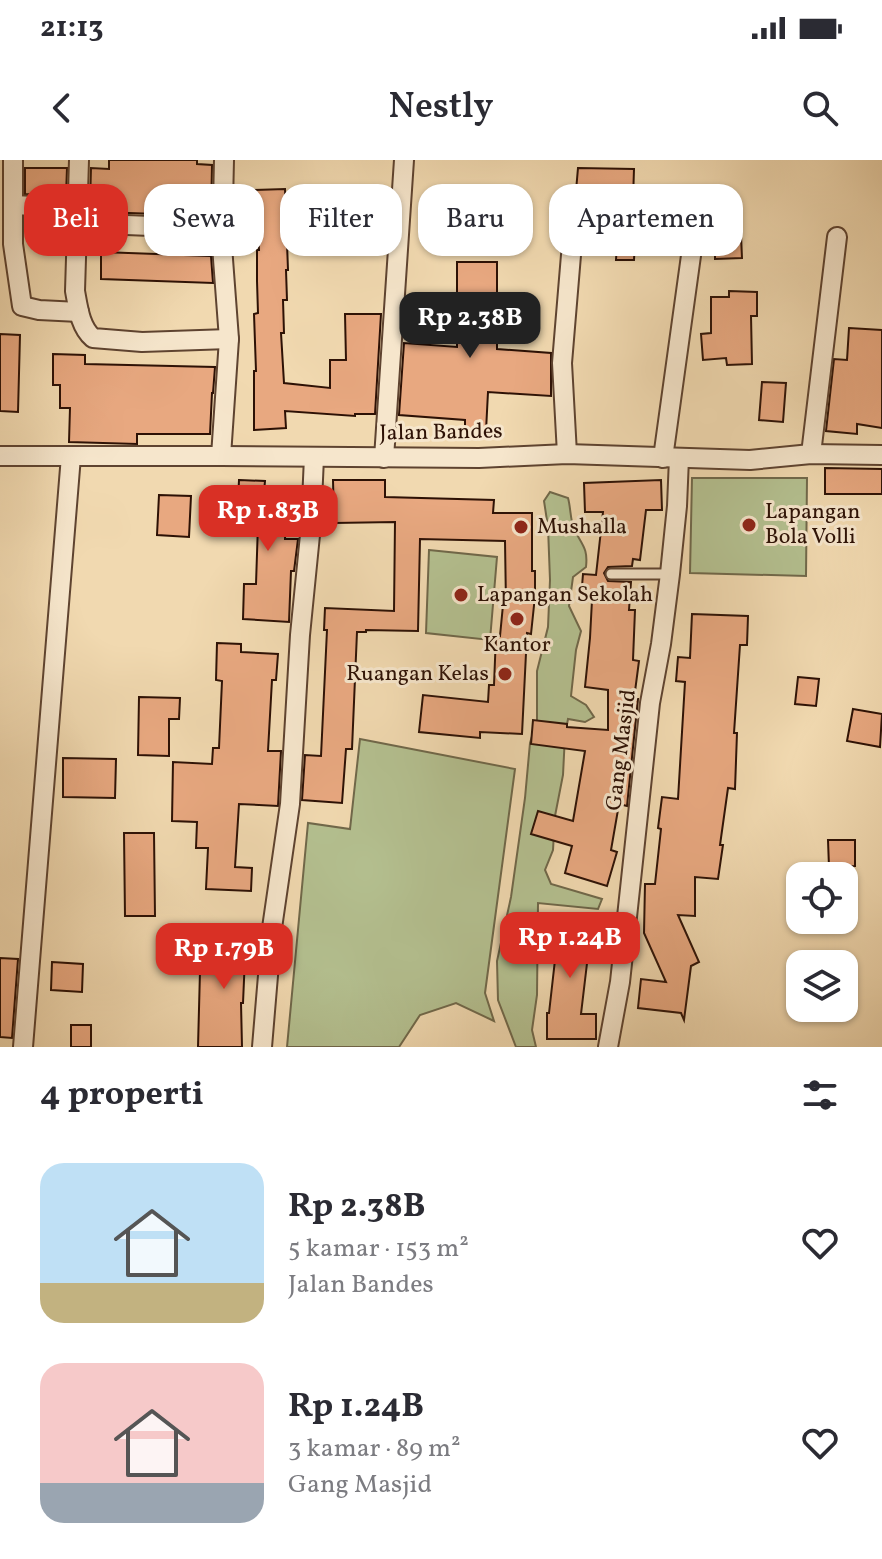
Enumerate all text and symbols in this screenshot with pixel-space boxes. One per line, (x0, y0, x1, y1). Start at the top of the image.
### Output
text: 21:13 (40, 7, 104, 49)
text: Nestly (389, 83, 493, 133)
icon: back (40, 86, 84, 130)
icon: search (798, 86, 842, 130)
chip: Beli (24, 184, 128, 256)
chip: Sewa (144, 184, 264, 256)
chip: Filter (280, 184, 402, 256)
chip: Baru (418, 184, 533, 256)
chip: Apartemen (549, 184, 743, 256)
pin: Rp 2.38B (387, 292, 553, 360)
text: Rp 2.38B (417, 300, 523, 336)
street label: Jalan Bandes (379, 416, 503, 450)
pin: Rp 1.83B (185, 485, 351, 553)
text: Rp 1.83B (217, 493, 319, 529)
place label: Lapangan Bola Volli (765, 497, 860, 553)
place label: Mushalla (537, 512, 627, 543)
marker: Lapangan Bola Volli (740, 516, 758, 534)
marker: Mushalla (512, 518, 530, 536)
place label: Lapangan Sekolah (477, 580, 653, 611)
marker: Lapangan Sekolah (452, 586, 470, 604)
marker: Kantor (508, 610, 526, 628)
place label: Kantor (483, 630, 551, 661)
place label: Ruangan Kelas (346, 659, 489, 690)
marker: Ruangan Kelas (496, 665, 514, 683)
street label: Gang Masjid (599, 688, 645, 812)
map controls (786, 862, 858, 1022)
button: locate (786, 862, 858, 934)
pin: Rp 1.24B (487, 912, 653, 980)
text: Rp 1.24B (518, 920, 622, 956)
pin: Rp 1.79B (141, 923, 307, 991)
text: Rp 1.79B (174, 931, 274, 967)
button: layers (786, 950, 858, 1022)
text: 4 properti (40, 1072, 204, 1119)
icon: filters (798, 1073, 842, 1117)
text: Rp 2.38B (288, 1184, 425, 1231)
icon: home (104, 1195, 200, 1291)
icon: heart (798, 1221, 842, 1265)
text: 5 kamar · 153 m² (288, 1231, 469, 1267)
text: Jalan Bandes (288, 1267, 434, 1303)
text: Rp 1.24B (288, 1384, 424, 1431)
icon: home (104, 1395, 200, 1491)
icon: heart (798, 1421, 842, 1465)
text: 3 kamar · 89 m² (288, 1431, 461, 1467)
text: Gang Masjid (288, 1467, 432, 1503)

